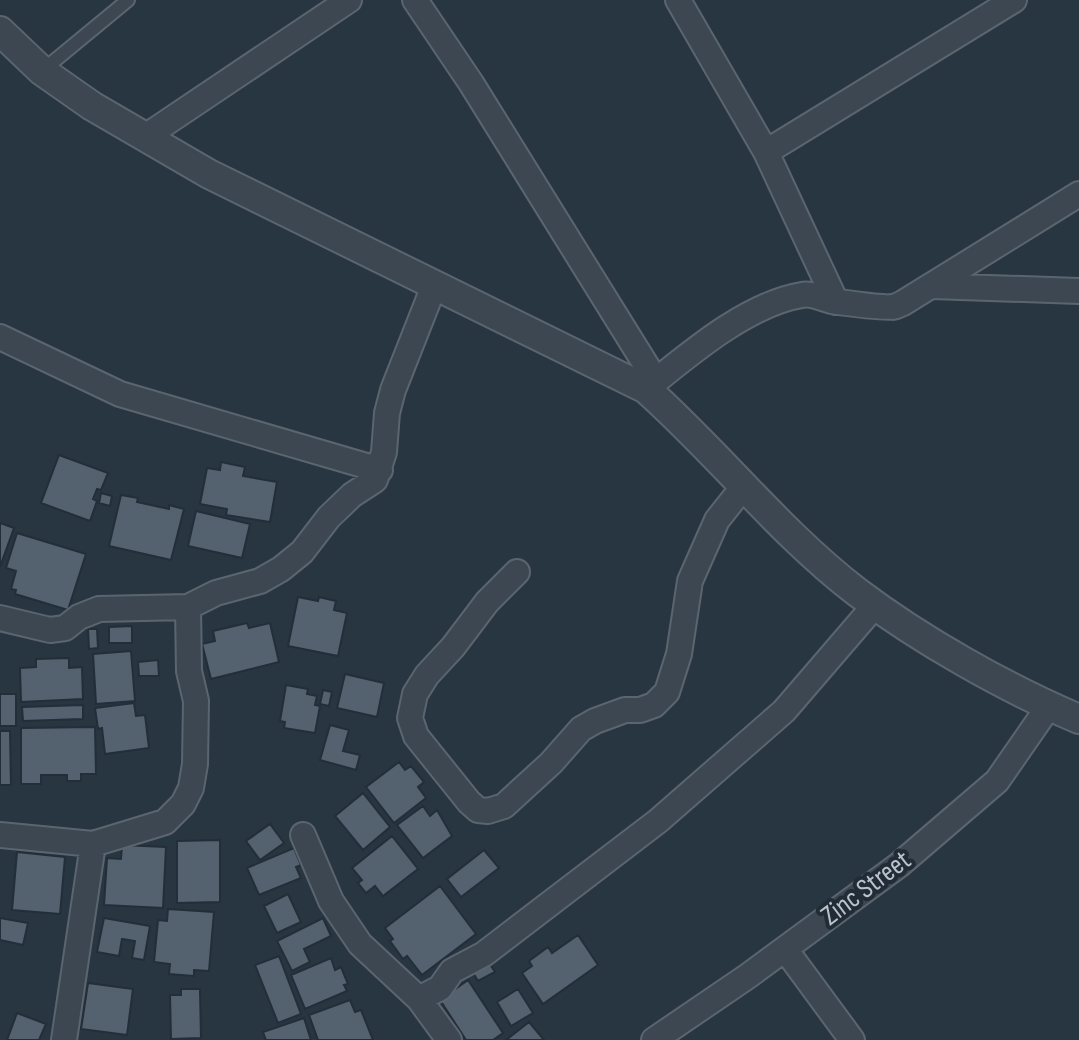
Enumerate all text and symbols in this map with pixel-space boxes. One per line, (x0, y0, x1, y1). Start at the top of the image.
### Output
street label: Zinc Street (815, 844, 917, 932)

